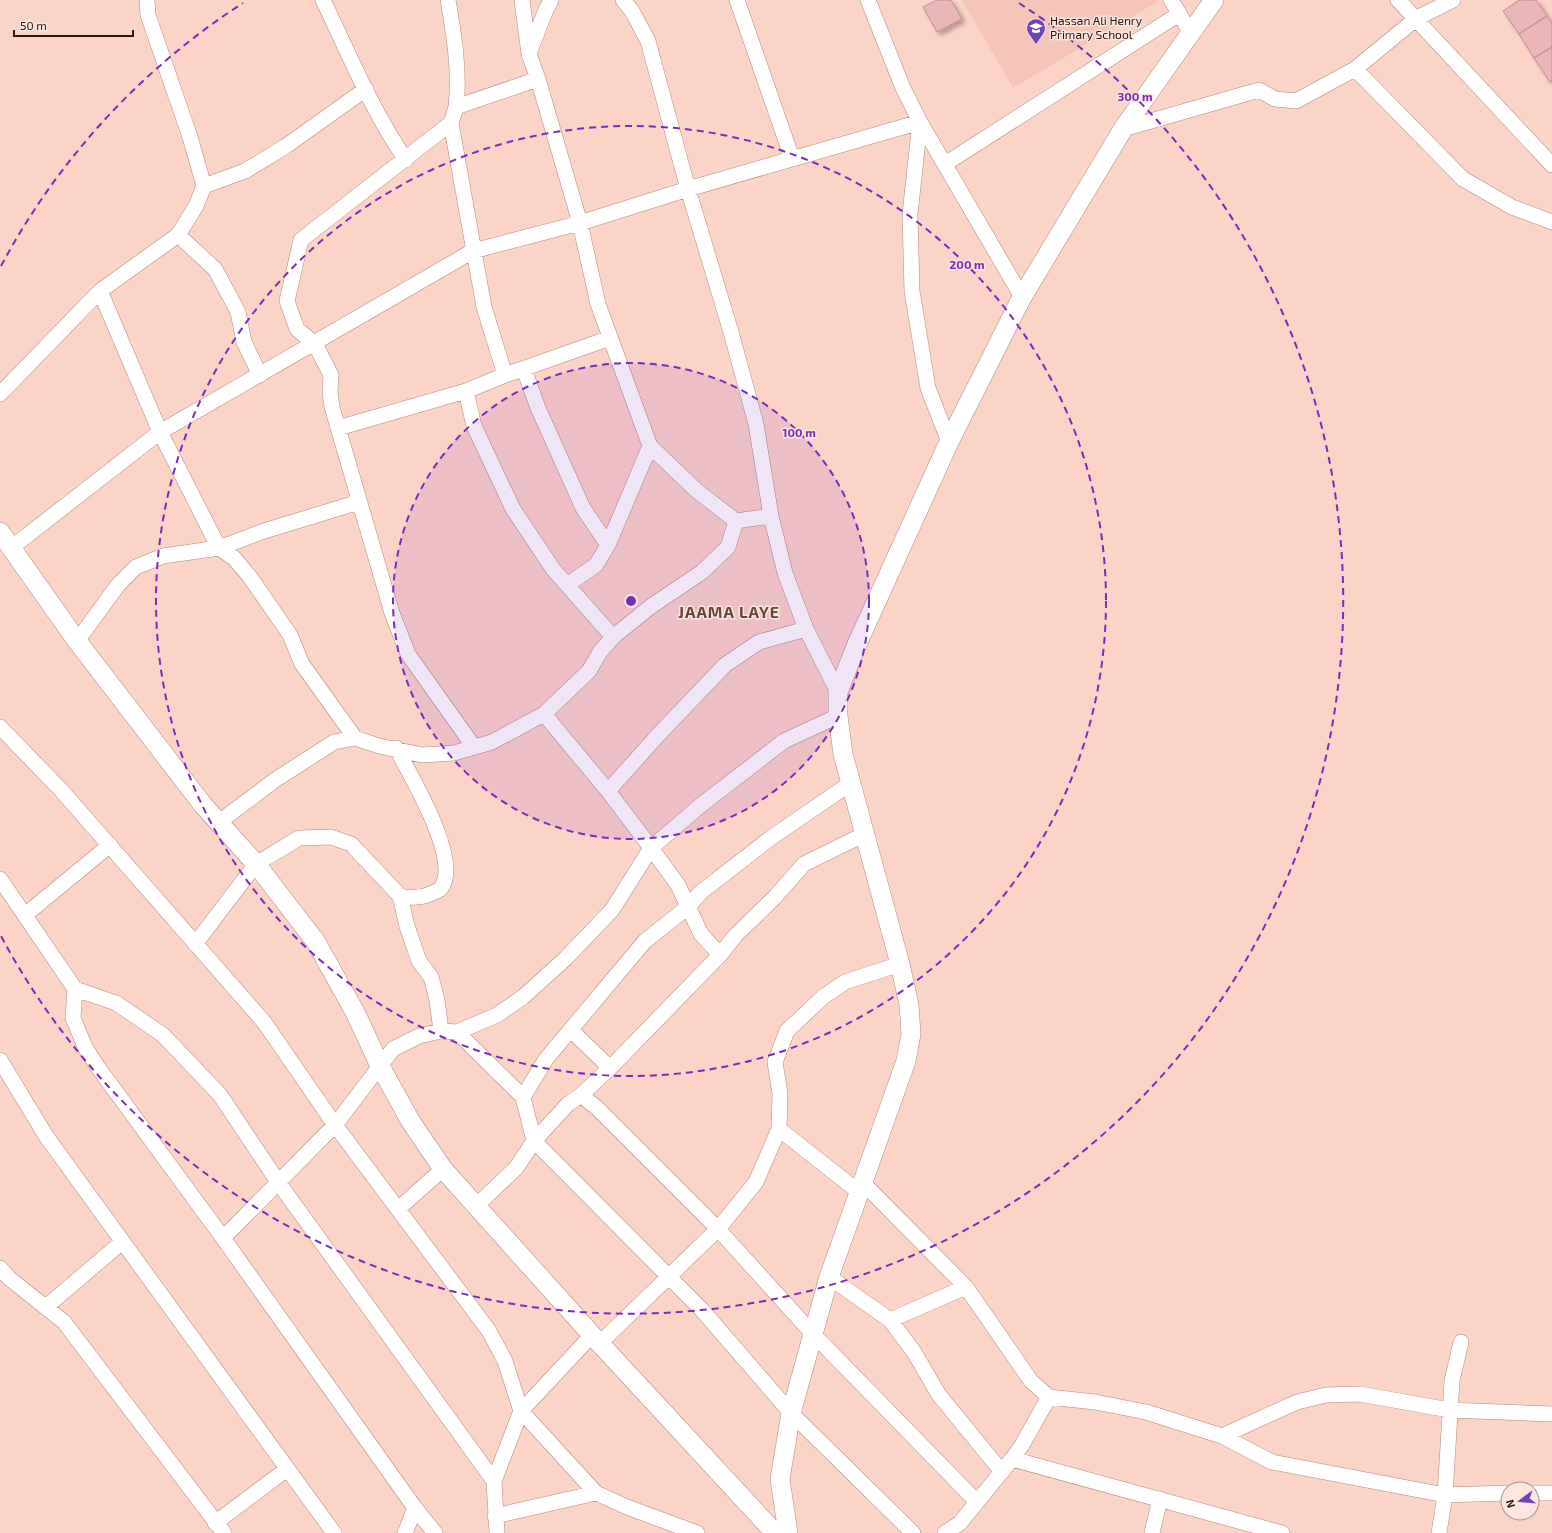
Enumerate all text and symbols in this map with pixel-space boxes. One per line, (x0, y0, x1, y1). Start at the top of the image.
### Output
scale bar (14, 12, 133, 38)
place label: Hassan Ali Henry Primary School (1050, 13, 1143, 41)
school or university icon: Hassan Ali Henry Primary School (1025, 17, 1047, 45)
text: 50 m (20, 18, 47, 32)
text: 300 m (1117, 89, 1153, 103)
text: 200 m (949, 257, 985, 271)
text: 100 m (782, 425, 816, 439)
centre of rings (624, 594, 638, 608)
district label: JAAMA LAYE (678, 602, 780, 621)
north arrow (1500, 1481, 1540, 1521)
text: N (1503, 1498, 1517, 1510)

